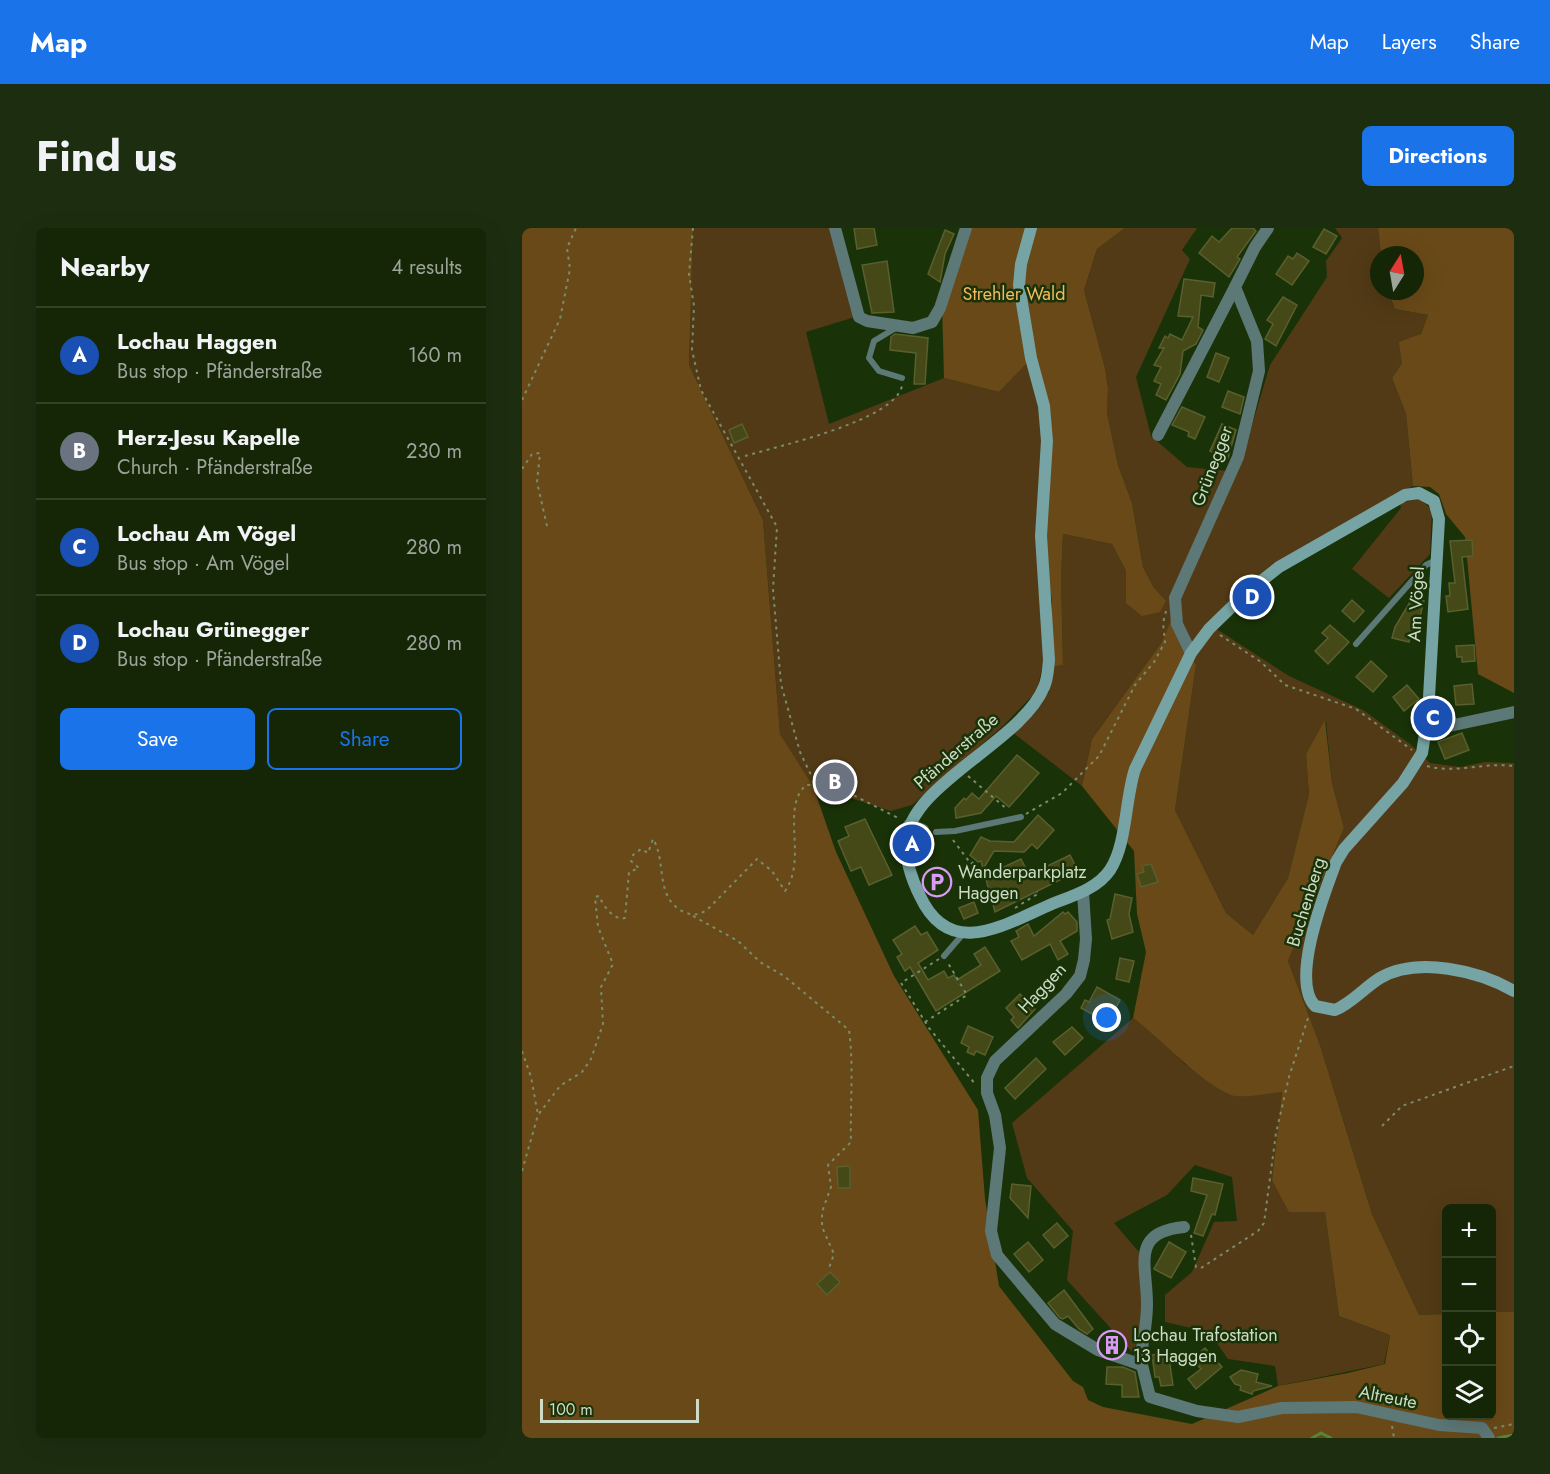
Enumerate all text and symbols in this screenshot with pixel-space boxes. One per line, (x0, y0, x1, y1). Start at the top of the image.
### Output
text: Map (30, 22, 87, 63)
text: Map (1310, 27, 1349, 57)
text: Layers (1382, 27, 1437, 57)
text: Share (1470, 27, 1520, 57)
text: Find us (36, 126, 177, 187)
button: Directions (1362, 126, 1514, 186)
north arrow (1370, 246, 1424, 300)
text: Nearby (60, 248, 149, 286)
text: 4 results (391, 253, 462, 282)
park label: Strehler Wald (963, 281, 1065, 307)
text: Lochau Haggen (117, 325, 277, 357)
text: A (72, 341, 87, 370)
text: 160 m (408, 341, 462, 370)
text: Bus stop · Pfänderstraße (117, 357, 322, 386)
text: Herz-Jesu Kapelle (117, 421, 300, 453)
street label: Grünegger (1185, 421, 1240, 510)
text: B (73, 437, 86, 466)
text: 230 m (406, 437, 462, 466)
text: Church · Pfänderstraße (117, 453, 313, 482)
text: Lochau Am Vögel (117, 517, 296, 549)
text: C (72, 533, 87, 562)
text: 280 m (406, 533, 462, 562)
text: Bus stop · Am Vögel (117, 549, 290, 578)
street label: Am Vögel (1401, 566, 1431, 642)
pin: D (1232, 574, 1272, 620)
text: Lochau Grünegger (117, 613, 309, 645)
text: D (72, 629, 87, 658)
text: 280 m (406, 629, 462, 658)
text: Bus stop · Pfänderstraße (117, 645, 322, 674)
pin: C (1414, 696, 1452, 740)
street label: Pfänderstraße (908, 707, 1004, 795)
button: Save (60, 708, 255, 770)
button: Share (267, 708, 462, 770)
pin: B (816, 760, 854, 804)
pin: A (892, 822, 932, 866)
street label: Buchenberg (1280, 854, 1332, 950)
place label: Wanderparkplatz Haggen (958, 859, 1087, 906)
parking icon: Wanderparkplatz Haggen (921, 866, 953, 898)
street label: Haggen (1012, 957, 1072, 1019)
your location (1092, 1003, 1121, 1032)
map controls (1442, 1204, 1496, 1420)
button: + (1442, 1204, 1496, 1258)
button: − (1442, 1258, 1496, 1312)
button: locate (1442, 1312, 1496, 1366)
place label: Lochau Trafostation 13 Haggen (1133, 1322, 1278, 1369)
building icon: Lochau Trafostation 13 Haggen (1096, 1329, 1128, 1361)
button: layers (1442, 1366, 1496, 1420)
street label: Altreute (1357, 1379, 1419, 1415)
scale bar (540, 1396, 699, 1424)
text: 100 m (549, 1398, 593, 1421)

